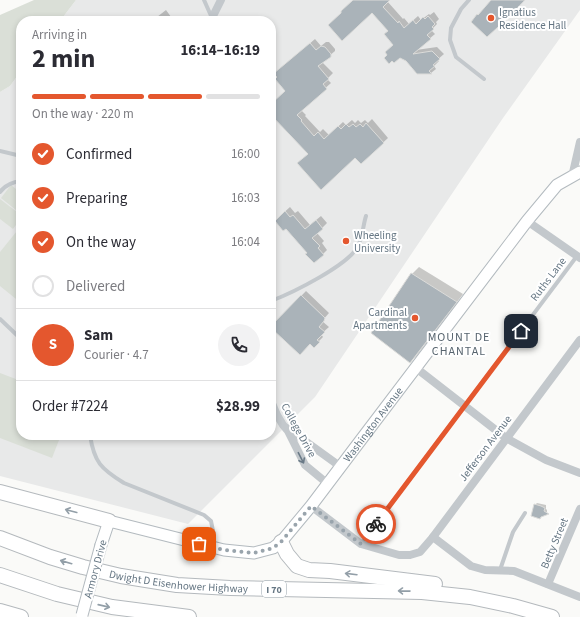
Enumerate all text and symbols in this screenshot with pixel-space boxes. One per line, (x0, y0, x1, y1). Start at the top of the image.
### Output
place label: Ignatius Residence Hall (499, 5, 566, 33)
marker: Ignatius Residence Hall (486, 13, 496, 23)
text: Arriving in (32, 26, 87, 44)
text: 2 min (32, 40, 95, 77)
text: 16:14–16:19 (180, 40, 260, 61)
text: On the way · 220 m (32, 105, 134, 123)
icon: check (32, 143, 54, 165)
text: Confirmed (66, 144, 132, 165)
text: 16:00 (231, 145, 260, 163)
icon: check (32, 187, 54, 209)
text: Preparing (66, 188, 127, 209)
text: 16:03 (231, 189, 260, 207)
place label: Wheeling University (354, 228, 400, 256)
icon: check (32, 231, 54, 253)
text: On the way (66, 232, 136, 253)
text: 16:04 (231, 233, 260, 251)
marker: Wheeling University (341, 236, 351, 246)
street label: Ruths Lane (527, 254, 570, 304)
text: Delivered (66, 276, 125, 297)
place label: Cardinal Apartments (353, 305, 407, 333)
marker: Cardinal Apartments (410, 313, 420, 323)
pin (504, 314, 538, 348)
icon: home (510, 320, 532, 342)
button: phone (218, 324, 260, 366)
text: Sam (84, 325, 113, 346)
district label: MOUNT DE CHANTAL (428, 329, 490, 360)
text: S (49, 334, 57, 355)
text: Courier · 4.7 (84, 346, 149, 364)
street label: Washington Avenue (340, 384, 407, 465)
text: Order #7224 (32, 396, 108, 417)
text: $28.99 (216, 396, 260, 417)
street label: College Drive (277, 400, 320, 461)
street label: Jefferson Avenue (456, 412, 515, 484)
one-way arrow (298, 452, 306, 464)
courier (356, 504, 396, 544)
one-way arrow (65, 507, 78, 514)
icon: bike (365, 513, 387, 535)
street label: Betty Street (537, 515, 572, 571)
pin (182, 527, 216, 561)
icon: bag (188, 533, 210, 555)
street label: Armory Drive (80, 538, 111, 600)
one-way arrow (60, 558, 73, 565)
street label: Dwight D Eisenhower Highway (108, 566, 248, 596)
one-way arrow (345, 570, 358, 578)
road number: I 70 (262, 581, 286, 597)
one-way arrow (398, 587, 411, 595)
one-way arrow (98, 602, 111, 610)

